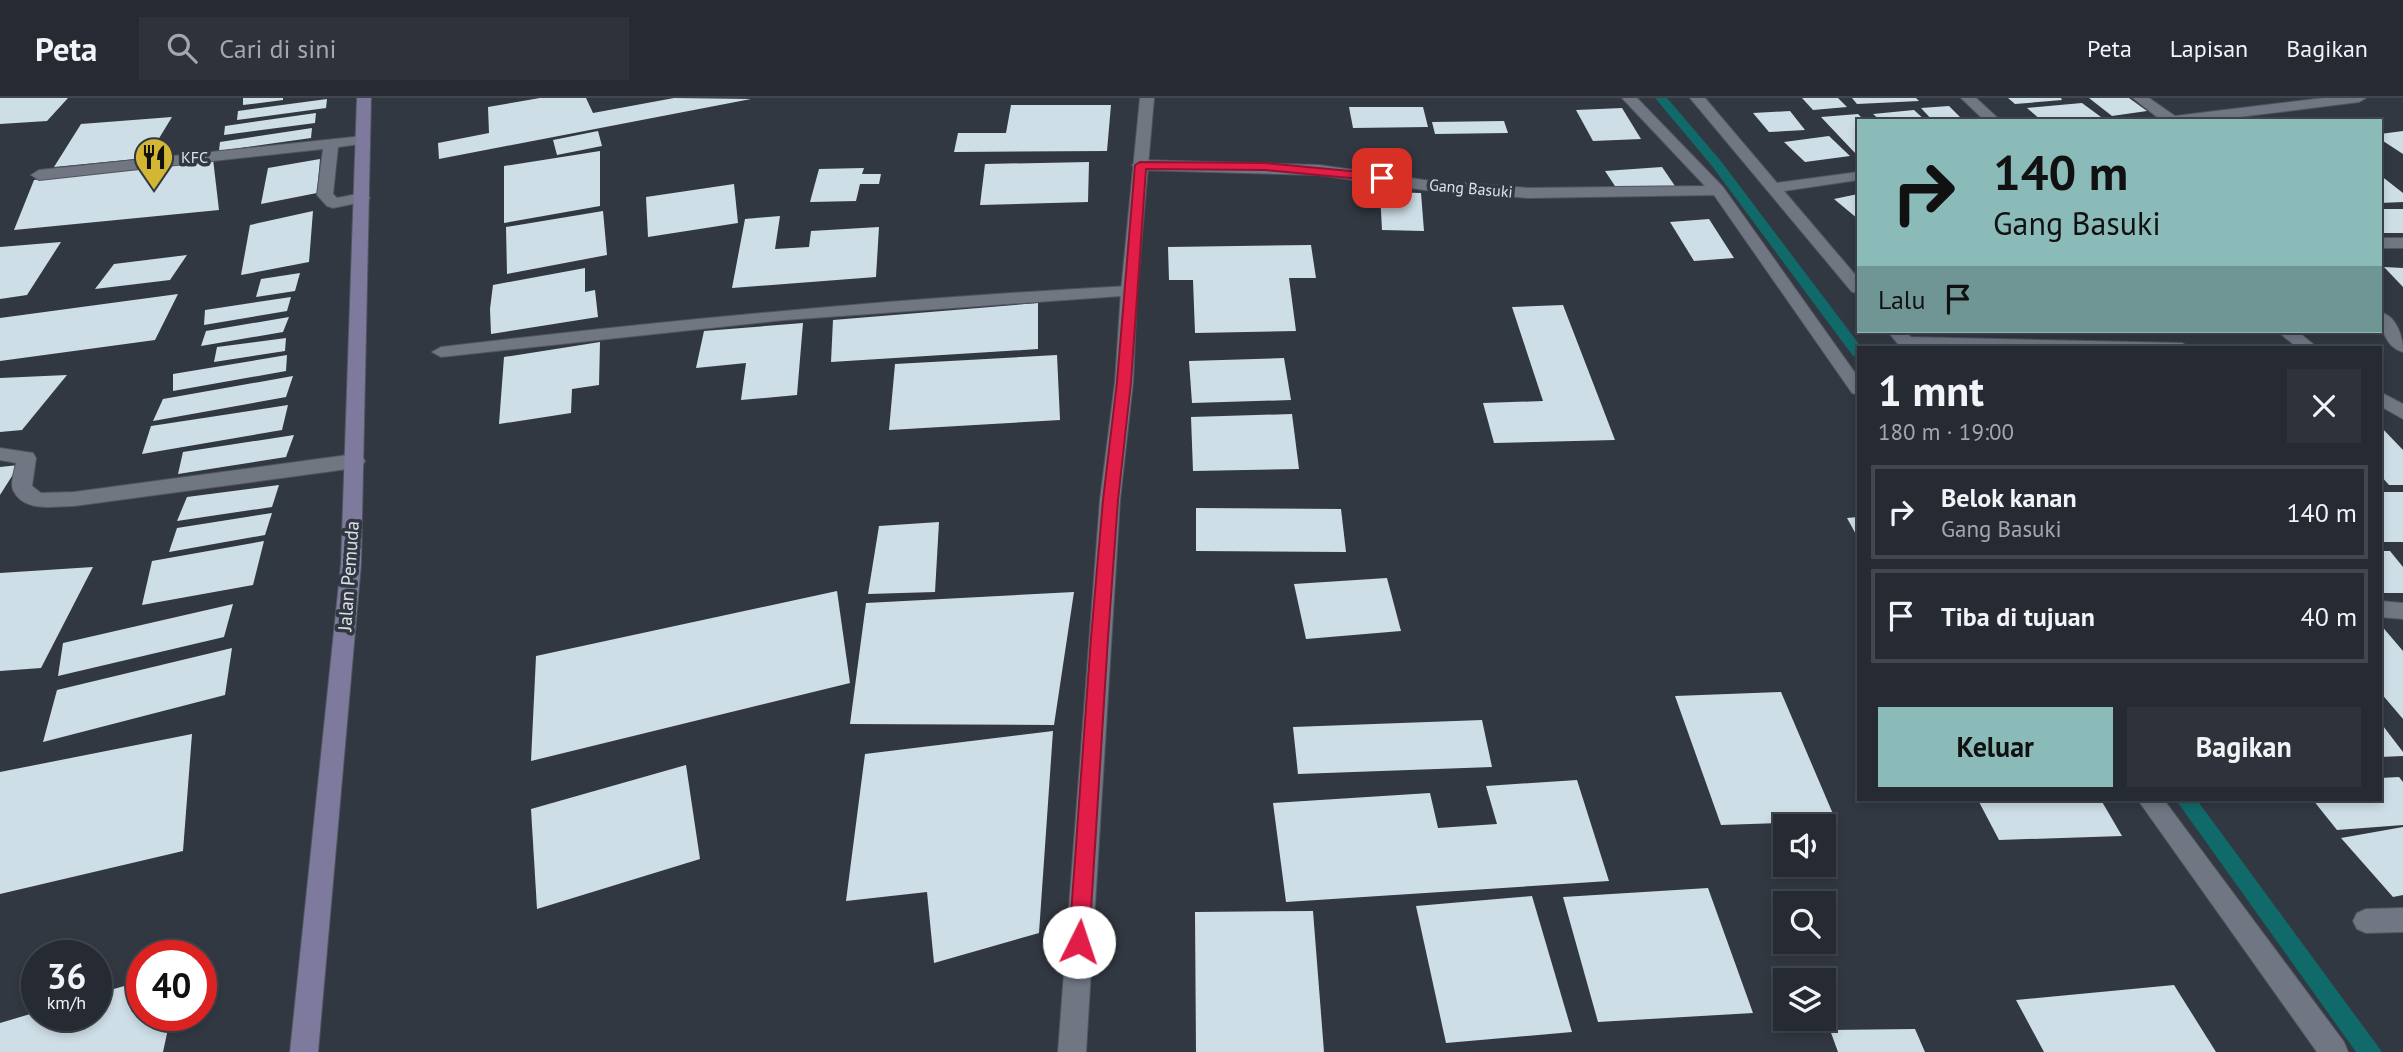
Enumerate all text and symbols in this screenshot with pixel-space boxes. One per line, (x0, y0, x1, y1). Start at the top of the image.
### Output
search box (139, 17, 629, 80)
text: Peta (35, 27, 97, 70)
icon: search (163, 29, 201, 67)
text: Cari di sini (219, 32, 336, 65)
text: Peta (2087, 33, 2132, 64)
text: Lapisan (2170, 33, 2248, 64)
text: Bagikan (2286, 33, 2368, 64)
restaurant icon: KFC (133, 136, 175, 191)
text: 140 m (1993, 140, 2128, 204)
place label: KFC (181, 147, 208, 167)
icon: right (1878, 147, 1969, 238)
pin (1352, 148, 1412, 208)
icon: arrive (1363, 159, 1401, 197)
street label: Gang Basuki (1428, 174, 1514, 202)
text: Gang Basuki (1993, 202, 2161, 244)
icon: arrive (1939, 280, 1977, 318)
text: Lalu (1878, 283, 1925, 316)
text: 1 mnt (1878, 363, 1984, 418)
button: close (2287, 369, 2361, 443)
text: 180 m · 19:00 (1878, 417, 2014, 446)
text: Belok kanan (1941, 481, 2077, 514)
icon: right (1882, 493, 1920, 531)
text: 140 m (2286, 496, 2357, 529)
text: Gang Basuki (1941, 514, 2062, 543)
street label: Jalan Pemuda (332, 520, 364, 633)
icon: arrive (1882, 597, 1920, 635)
text: Tiba di tujuan (1941, 600, 2095, 633)
text: 40 m (2301, 600, 2357, 633)
button: Keluar (1878, 707, 2113, 787)
button: Bagikan (2127, 707, 2361, 787)
map controls (1773, 814, 1836, 1031)
button: sound (1773, 814, 1836, 877)
button: search (1773, 891, 1836, 954)
position arrow (1042, 905, 1116, 979)
speed limit sign: 40 (126, 940, 217, 1031)
text: 36 (47, 953, 86, 999)
button: layers (1773, 968, 1836, 1031)
text: km/h (47, 991, 86, 1014)

